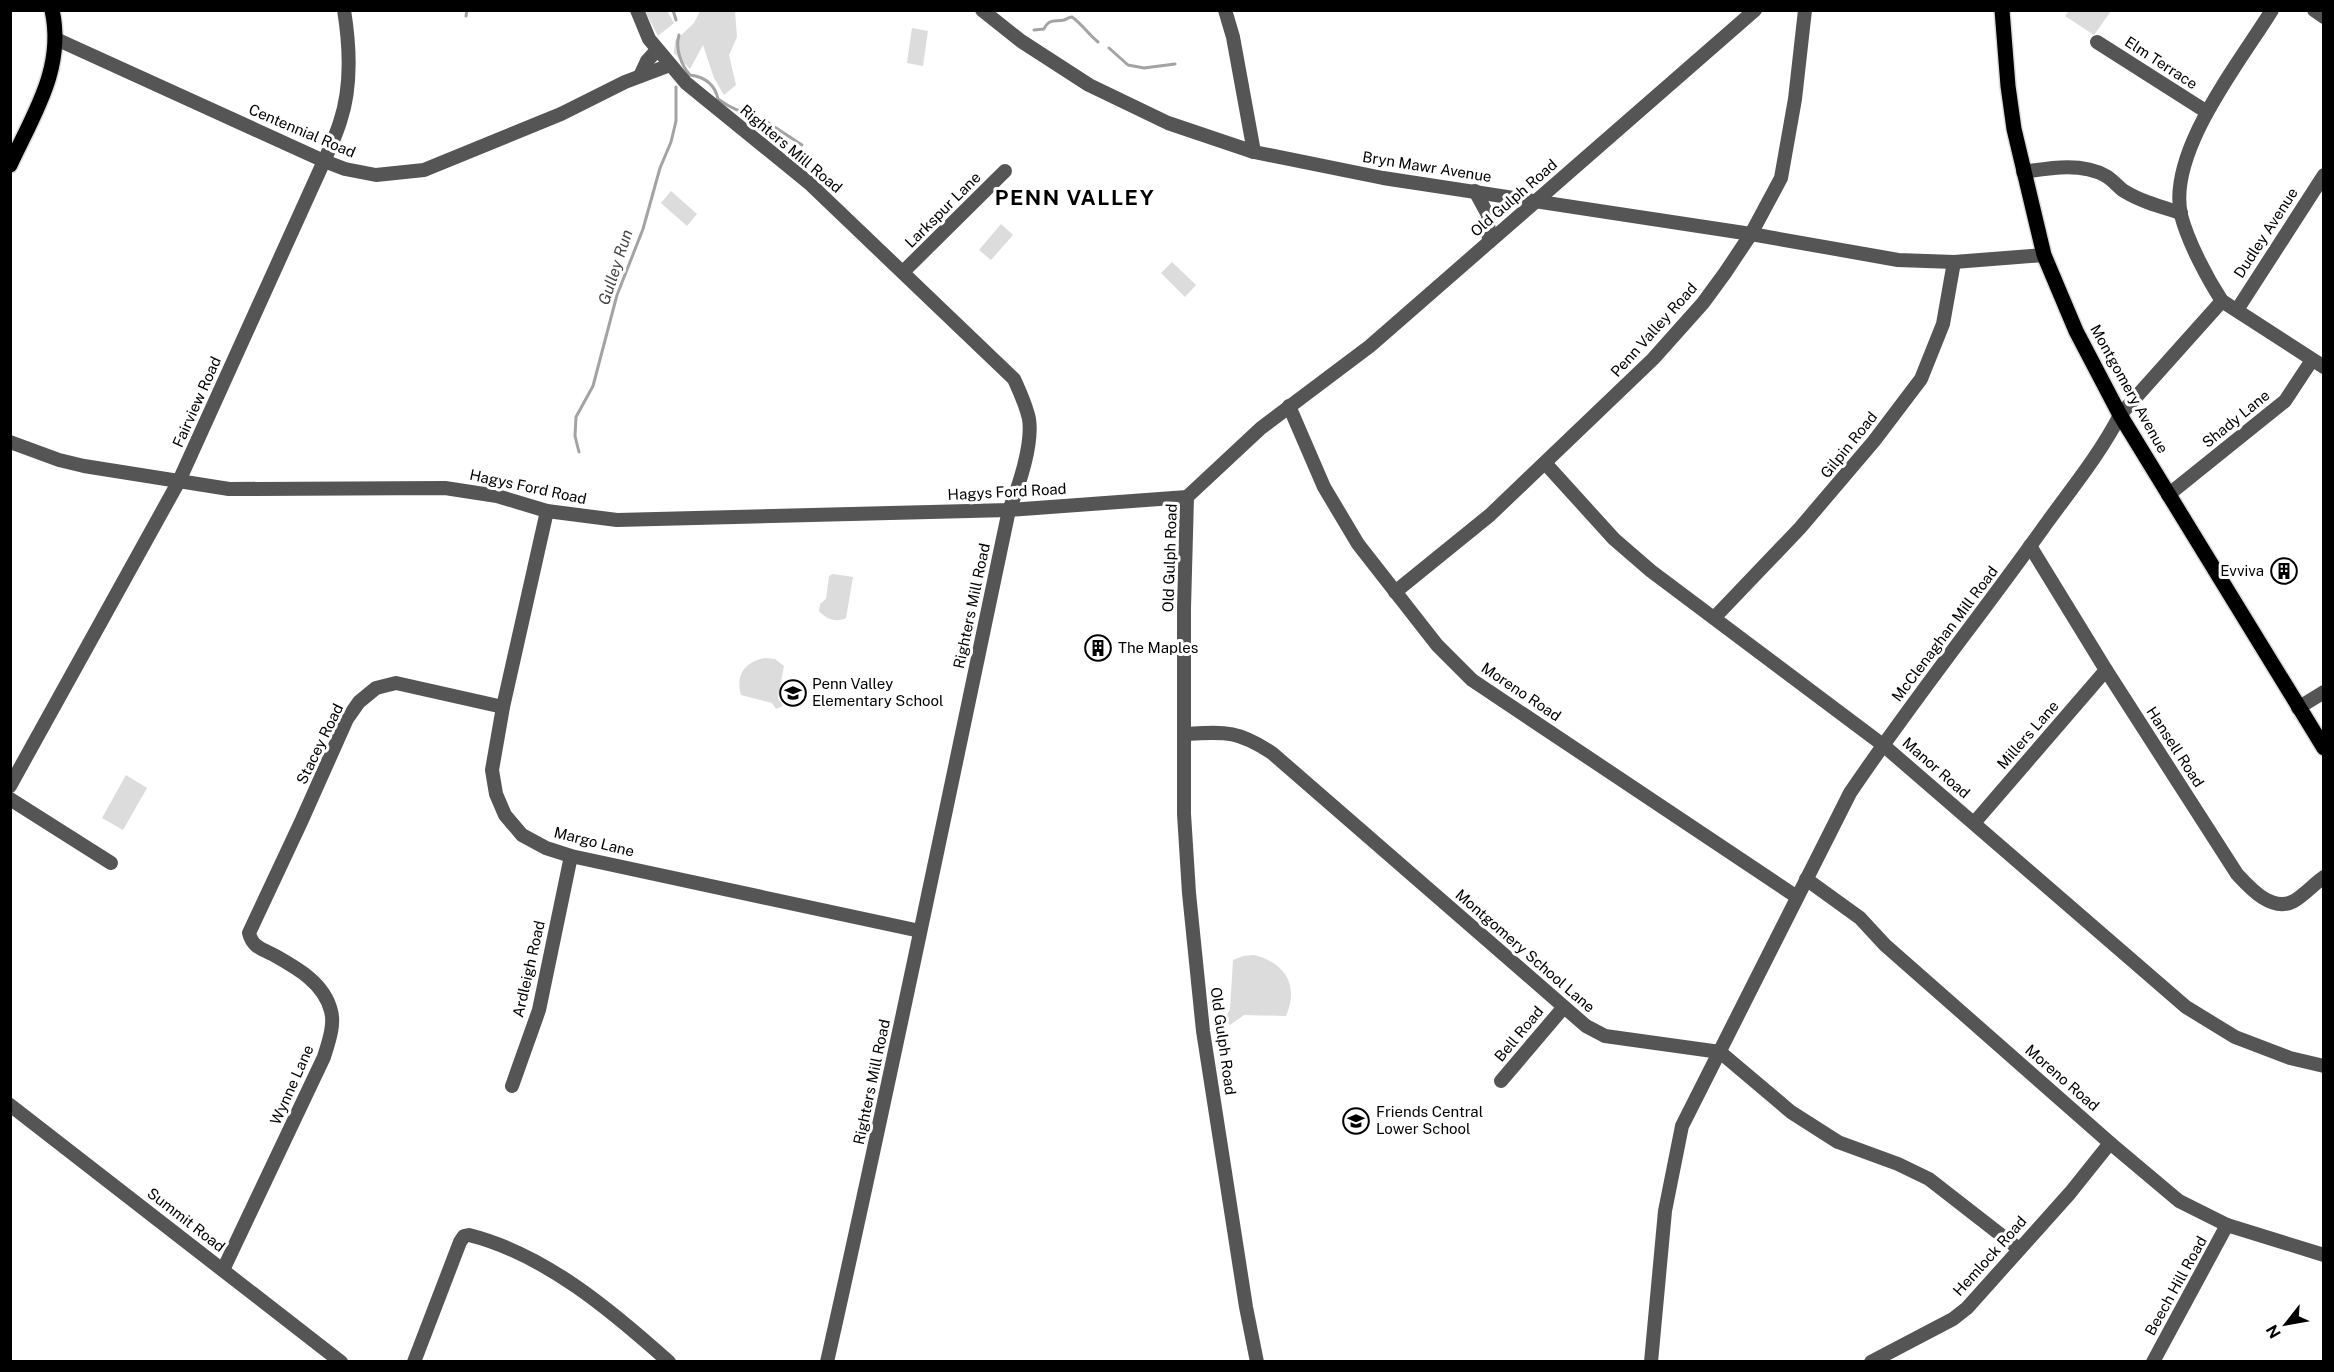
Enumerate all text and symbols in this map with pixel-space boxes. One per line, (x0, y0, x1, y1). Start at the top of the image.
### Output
street label: Elm Terrace (2122, 33, 2201, 92)
street label: Centennial Road (246, 100, 358, 161)
street label: Righters Mill Road (737, 101, 846, 196)
street label: Bryn Mawr Avenue (1361, 148, 1493, 185)
street label: Old Gulph Road (1467, 156, 1560, 240)
street label: Larkspur Lane (901, 168, 984, 251)
district label: PENN VALLEY (995, 185, 1155, 210)
street label: Dudley Avenue (2230, 185, 2301, 281)
water label: Gulley Run (594, 227, 637, 307)
street label: Penn Valley Road (1607, 279, 1700, 380)
street label: Montgomery Avenue (2087, 322, 2172, 456)
street label: Fairview Road (169, 354, 224, 450)
street label: Shady Lane (2199, 386, 2273, 451)
street label: Gilpin Road (1817, 408, 1880, 481)
street label: Hagys Ford Road (468, 466, 588, 507)
street label: Hagys Ford Road (947, 480, 1067, 503)
street label: Old Gulph Road (1159, 503, 1180, 613)
street label: Righters Mill Road (950, 542, 993, 670)
building icon: Evviva (2269, 556, 2299, 586)
place label: Evviva (2220, 562, 2264, 579)
street label: McClenaghan Mill Road (1888, 563, 2001, 705)
building icon: The Maples (1083, 633, 1113, 663)
place label: The Maples (1118, 639, 1198, 656)
street label: Moreno Road (1478, 659, 1564, 724)
place label: Penn Valley Elementary School (812, 675, 944, 709)
school or university icon: Penn Valley Elementary School (778, 678, 808, 708)
street label: Millers Lane (1993, 697, 2062, 772)
street label: Stacey Road (293, 701, 346, 787)
street label: Hansell Road (2143, 703, 2208, 790)
street label: Manor Road (1899, 734, 1973, 801)
street label: Margo Lane (552, 823, 636, 860)
street label: Montgomery School Lane (1452, 886, 1598, 1016)
street label: Ardleigh Road (509, 919, 548, 1019)
street label: Old Gulph Road (1208, 986, 1239, 1096)
street label: Bell Road (1491, 1003, 1547, 1065)
street label: Righters Mill Road (850, 1018, 893, 1146)
street label: Moreno Road (2022, 1041, 2103, 1114)
street label: Wynne Lane (266, 1042, 317, 1127)
place label: Friends Central Lower School (1376, 1103, 1483, 1137)
school or university icon: Friends Central Lower School (1341, 1106, 1371, 1136)
street label: Summit Road (144, 1184, 228, 1255)
street label: Hemlock Road (1949, 1212, 2030, 1299)
street label: Beech Hill Road (2141, 1233, 2210, 1338)
north arrow (2256, 1294, 2316, 1354)
text: N (2262, 1321, 2285, 1342)

